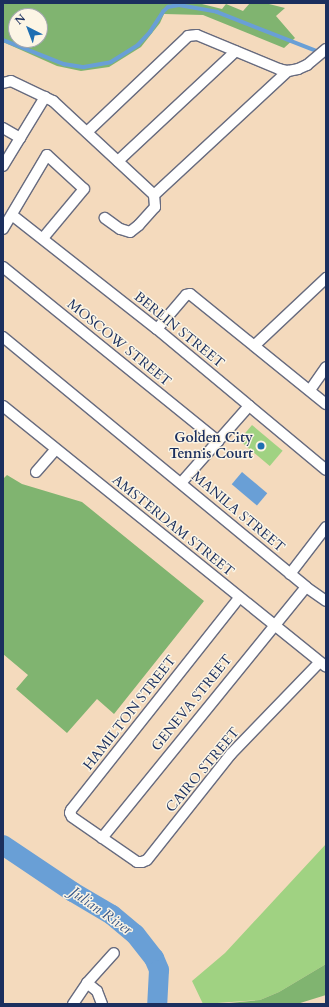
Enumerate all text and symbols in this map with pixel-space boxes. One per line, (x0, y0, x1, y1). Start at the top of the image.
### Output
north arrow (8, 8, 48, 48)
text: N (12, 11, 29, 28)
street label: BERLIN STREET (130, 288, 228, 372)
street label: MOSCOW STREET (64, 296, 174, 390)
place label: Golden City Tennis Court (169, 430, 253, 462)
marker: Golden City Tennis Court (256, 441, 266, 451)
street label: MANILA STREET (188, 468, 288, 556)
street label: AMSTERDAM STREET (109, 472, 237, 580)
street label: HAMILTON STREET (80, 652, 180, 774)
street label: GENEVA STREET (148, 652, 236, 754)
street label: CAIRO STREET (163, 724, 243, 816)
water label: Julian River (67, 883, 135, 939)

